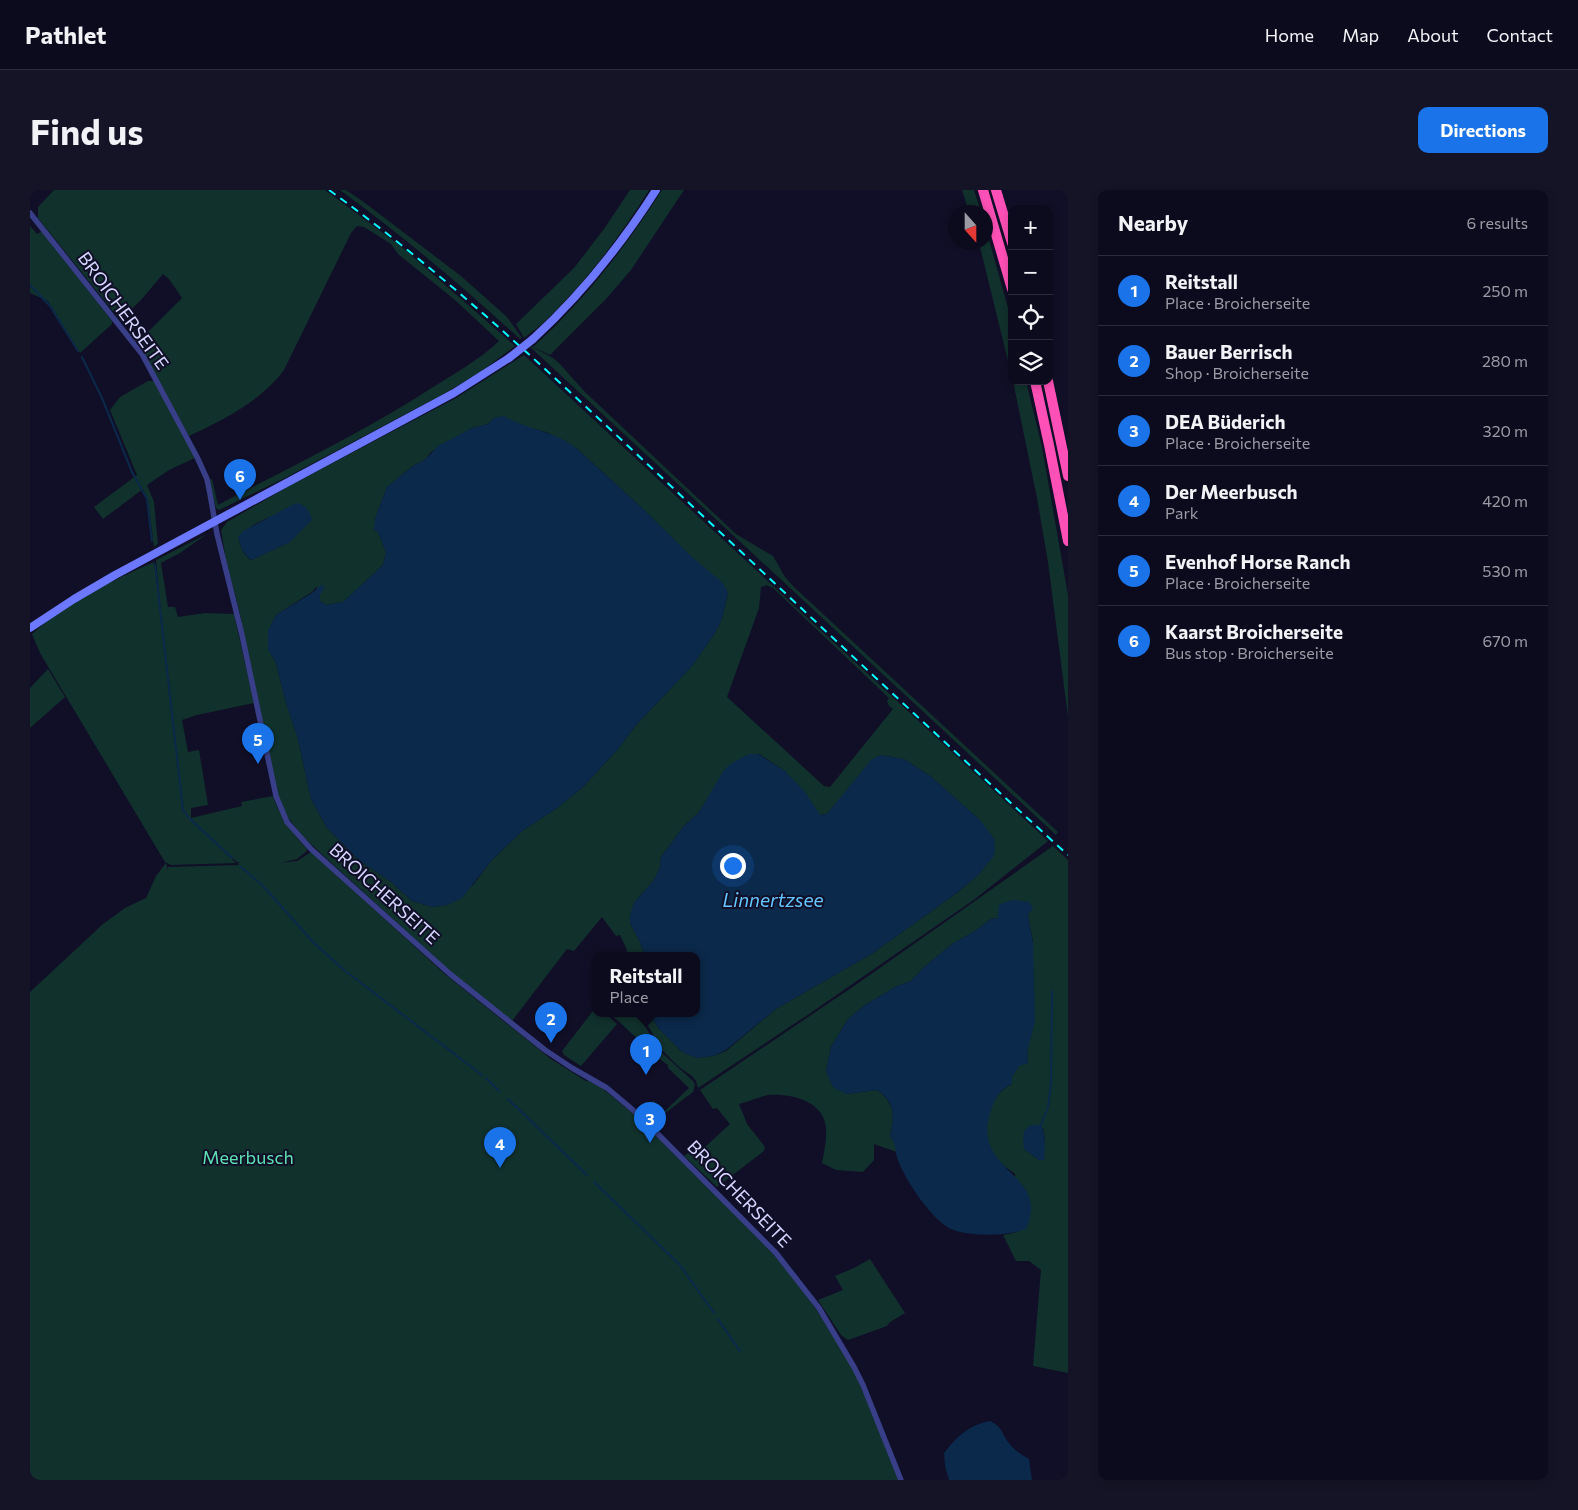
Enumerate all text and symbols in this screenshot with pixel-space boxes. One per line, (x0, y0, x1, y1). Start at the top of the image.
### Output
text: Pathlet (25, 20, 106, 49)
text: Home (1265, 24, 1314, 46)
text: Map (1342, 24, 1379, 46)
text: About (1407, 24, 1459, 46)
text: Contact (1487, 24, 1553, 46)
button: Directions (1418, 107, 1548, 153)
text: Find us (30, 109, 144, 152)
north arrow (948, 205, 993, 250)
map controls (1008, 205, 1053, 385)
button: + (1008, 205, 1053, 250)
text: Nearby (1118, 210, 1188, 235)
text: 6 results (1467, 213, 1528, 232)
street label: BROICHERSEITE (74, 247, 174, 374)
button: − (1008, 250, 1053, 295)
text: Reitstall (1165, 270, 1238, 293)
text: 1 (1130, 281, 1138, 300)
text: 250 m (1482, 281, 1528, 300)
text: Place · Broicherseite (1165, 293, 1310, 312)
button: locate (1008, 295, 1053, 340)
button: layers (1008, 340, 1053, 385)
text: Bauer Berrisch (1165, 340, 1293, 363)
text: 2 (1129, 351, 1139, 370)
text: 280 m (1482, 351, 1528, 370)
text: Shop · Broicherseite (1165, 363, 1309, 382)
text: DEA Büderich (1165, 410, 1285, 433)
text: 3 (1129, 421, 1139, 440)
text: 320 m (1483, 421, 1528, 440)
text: Place · Broicherseite (1165, 433, 1310, 452)
pin: 6 (224, 459, 256, 500)
text: Der Meerbusch (1165, 480, 1298, 503)
text: 4 (1129, 491, 1139, 510)
text: 420 m (1482, 491, 1528, 510)
text: Park (1165, 503, 1198, 522)
text: Evenhof Horse Ranch (1165, 550, 1350, 573)
text: 5 (1129, 561, 1139, 580)
text: 530 m (1482, 561, 1528, 580)
text: Place · Broicherseite (1165, 573, 1310, 592)
text: Kaarst Broicherseite (1165, 620, 1343, 643)
text: 6 (1129, 631, 1139, 650)
text: 670 m (1482, 631, 1528, 650)
text: Bus stop · Broicherseite (1165, 643, 1334, 662)
pin: 5 (242, 723, 274, 764)
street label: BROICHERSEITE (325, 838, 444, 948)
your location (720, 853, 746, 879)
water label: Linnertzsee (722, 888, 824, 911)
popup (592, 952, 700, 1017)
text: Reitstall (610, 964, 682, 987)
text: Place (610, 987, 648, 1006)
pin: 2 (535, 1002, 567, 1043)
pin: 1 (630, 1034, 662, 1075)
pin: 3 (634, 1102, 666, 1143)
pin: 4 (484, 1127, 516, 1168)
street label: BROICHERSEITE (683, 1135, 796, 1251)
park label: Meerbusch (202, 1146, 294, 1168)

